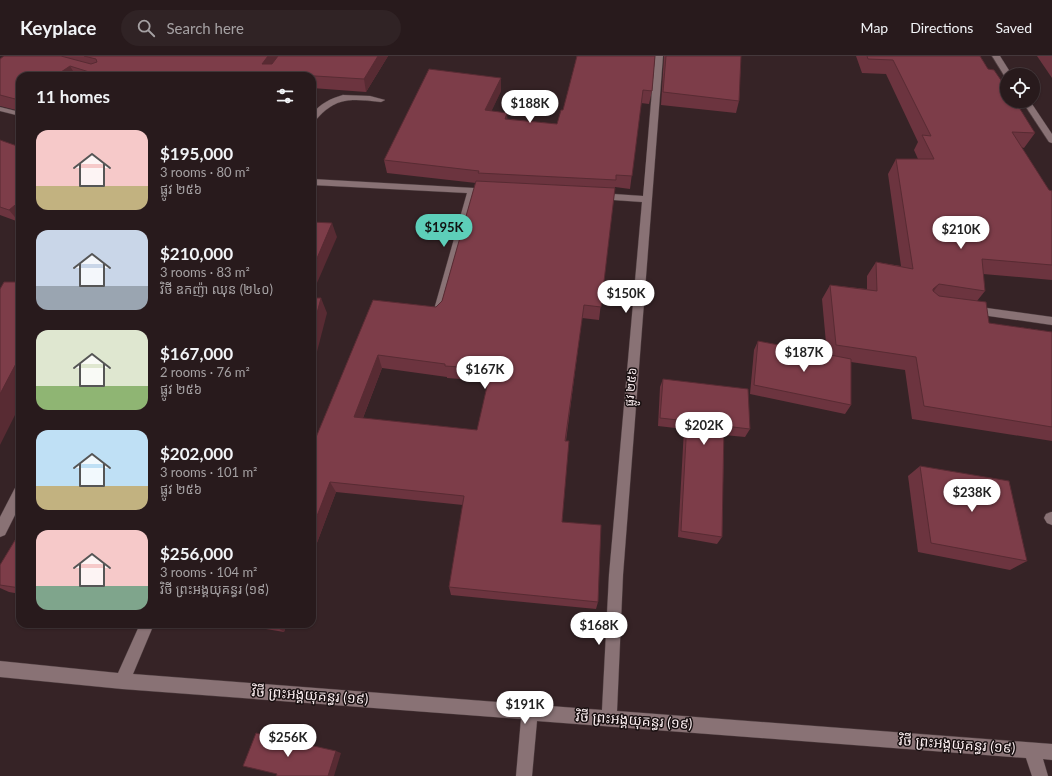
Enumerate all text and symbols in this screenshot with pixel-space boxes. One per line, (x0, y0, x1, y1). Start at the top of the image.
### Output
search box (121, 10, 401, 46)
text: Keyplace (20, 16, 97, 39)
icon: search (135, 17, 157, 39)
text: Search here (167, 19, 244, 37)
text: Map (861, 19, 888, 36)
text: Directions (910, 19, 973, 36)
text: Saved (995, 19, 1032, 36)
map controls (1000, 68, 1040, 108)
button: locate (1000, 68, 1040, 108)
icon: filters (274, 85, 296, 107)
text: 11 homes (36, 86, 110, 107)
pin: $188K (502, 90, 558, 124)
text: $188K (510, 95, 550, 111)
text: $195,000 (160, 143, 233, 164)
icon: home (68, 146, 116, 194)
text: 3 rooms · 80 m² (160, 164, 250, 180)
text: ផ្លូវ ២៥៦ (160, 181, 202, 197)
pin: $195K (416, 214, 472, 248)
pin: $210K (933, 216, 989, 250)
text: $195K (424, 219, 464, 235)
text: $210K (941, 221, 981, 237)
text: $210,000 (160, 243, 233, 264)
icon: home (68, 246, 116, 294)
text: 3 rooms · 83 m² (160, 264, 250, 280)
pin: $150K (598, 280, 654, 314)
text: វិថី ឧកញ៉ា ឈុន (២៤០) (160, 281, 273, 297)
text: $150K (606, 285, 646, 301)
pin: $187K (776, 339, 832, 373)
text: $167,000 (160, 343, 233, 364)
text: $187K (784, 344, 824, 360)
icon: home (68, 346, 116, 394)
pin: $167K (457, 356, 513, 390)
text: $167K (465, 361, 505, 377)
text: 2 rooms · 76 m² (160, 364, 250, 380)
street label: ផ្លូវ ២៥៦ (621, 367, 643, 407)
text: ផ្លូវ ២៥៦ (160, 381, 202, 397)
pin: $202K (676, 412, 732, 446)
text: $202K (684, 417, 724, 433)
text: $202,000 (160, 443, 233, 464)
icon: home (68, 446, 116, 494)
text: 3 rooms · 101 m² (160, 464, 257, 480)
pin: $238K (944, 479, 1000, 513)
text: ផ្លូវ ២៥៦ (160, 481, 202, 497)
text: $238K (952, 484, 992, 500)
text: $256,000 (160, 543, 233, 564)
icon: home (68, 546, 116, 594)
text: 3 rooms · 104 m² (160, 564, 257, 580)
text: វិថី ព្រះអង្គយុគន្ធរ (១៩) (160, 581, 269, 597)
pin: $168K (571, 612, 627, 646)
text: $168K (579, 617, 619, 633)
street label: វិថី ព្រះអង្គយុគន្ធរ (១៩) (250, 682, 369, 708)
pin: $191K (497, 691, 553, 725)
text: $191K (505, 696, 545, 712)
street label: វិថី ព្រះអង្គយុគន្ធរ (១៩) (574, 707, 693, 733)
pin: $256K (260, 724, 316, 758)
text: $256K (268, 729, 308, 745)
street label: វិថី ព្រះអង្គយុគន្ធរ (១៩) (897, 731, 1016, 757)

